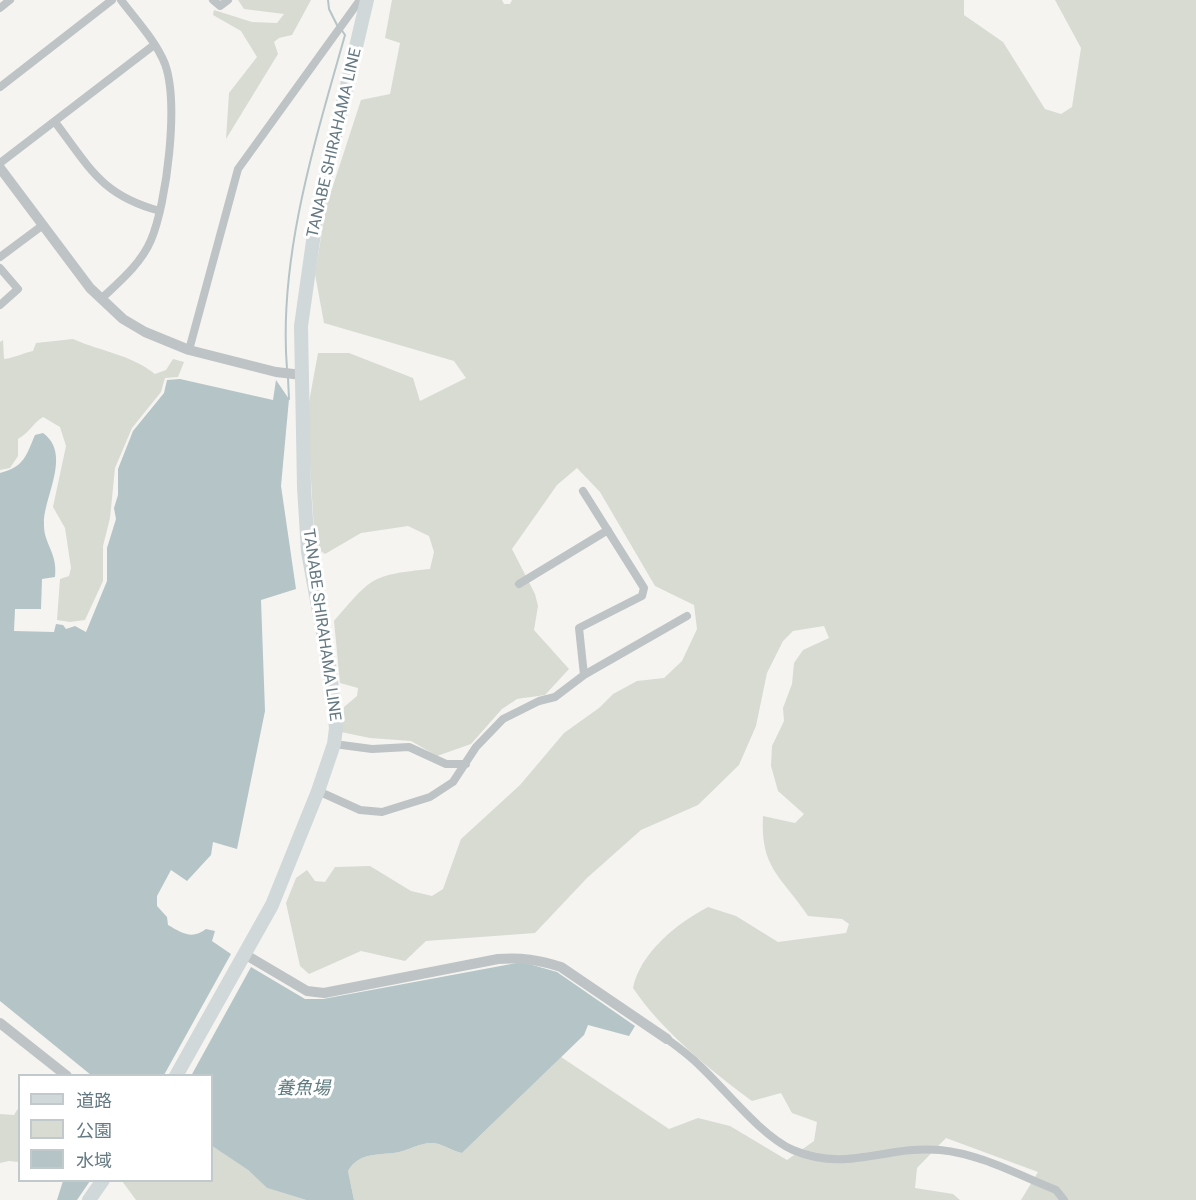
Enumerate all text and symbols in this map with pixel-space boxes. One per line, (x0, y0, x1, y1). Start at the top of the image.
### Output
street label: TANABE SHIRAHAMA LINE (304, 46, 366, 240)
street label: TANABE SHIRAHAMA LINE (298, 528, 344, 722)
legend (18, 1074, 213, 1182)
water label: 養魚場 (276, 1078, 330, 1100)
text: 道路 (76, 1090, 112, 1111)
text: 公園 (76, 1120, 112, 1141)
text: 水域 (76, 1150, 112, 1171)

